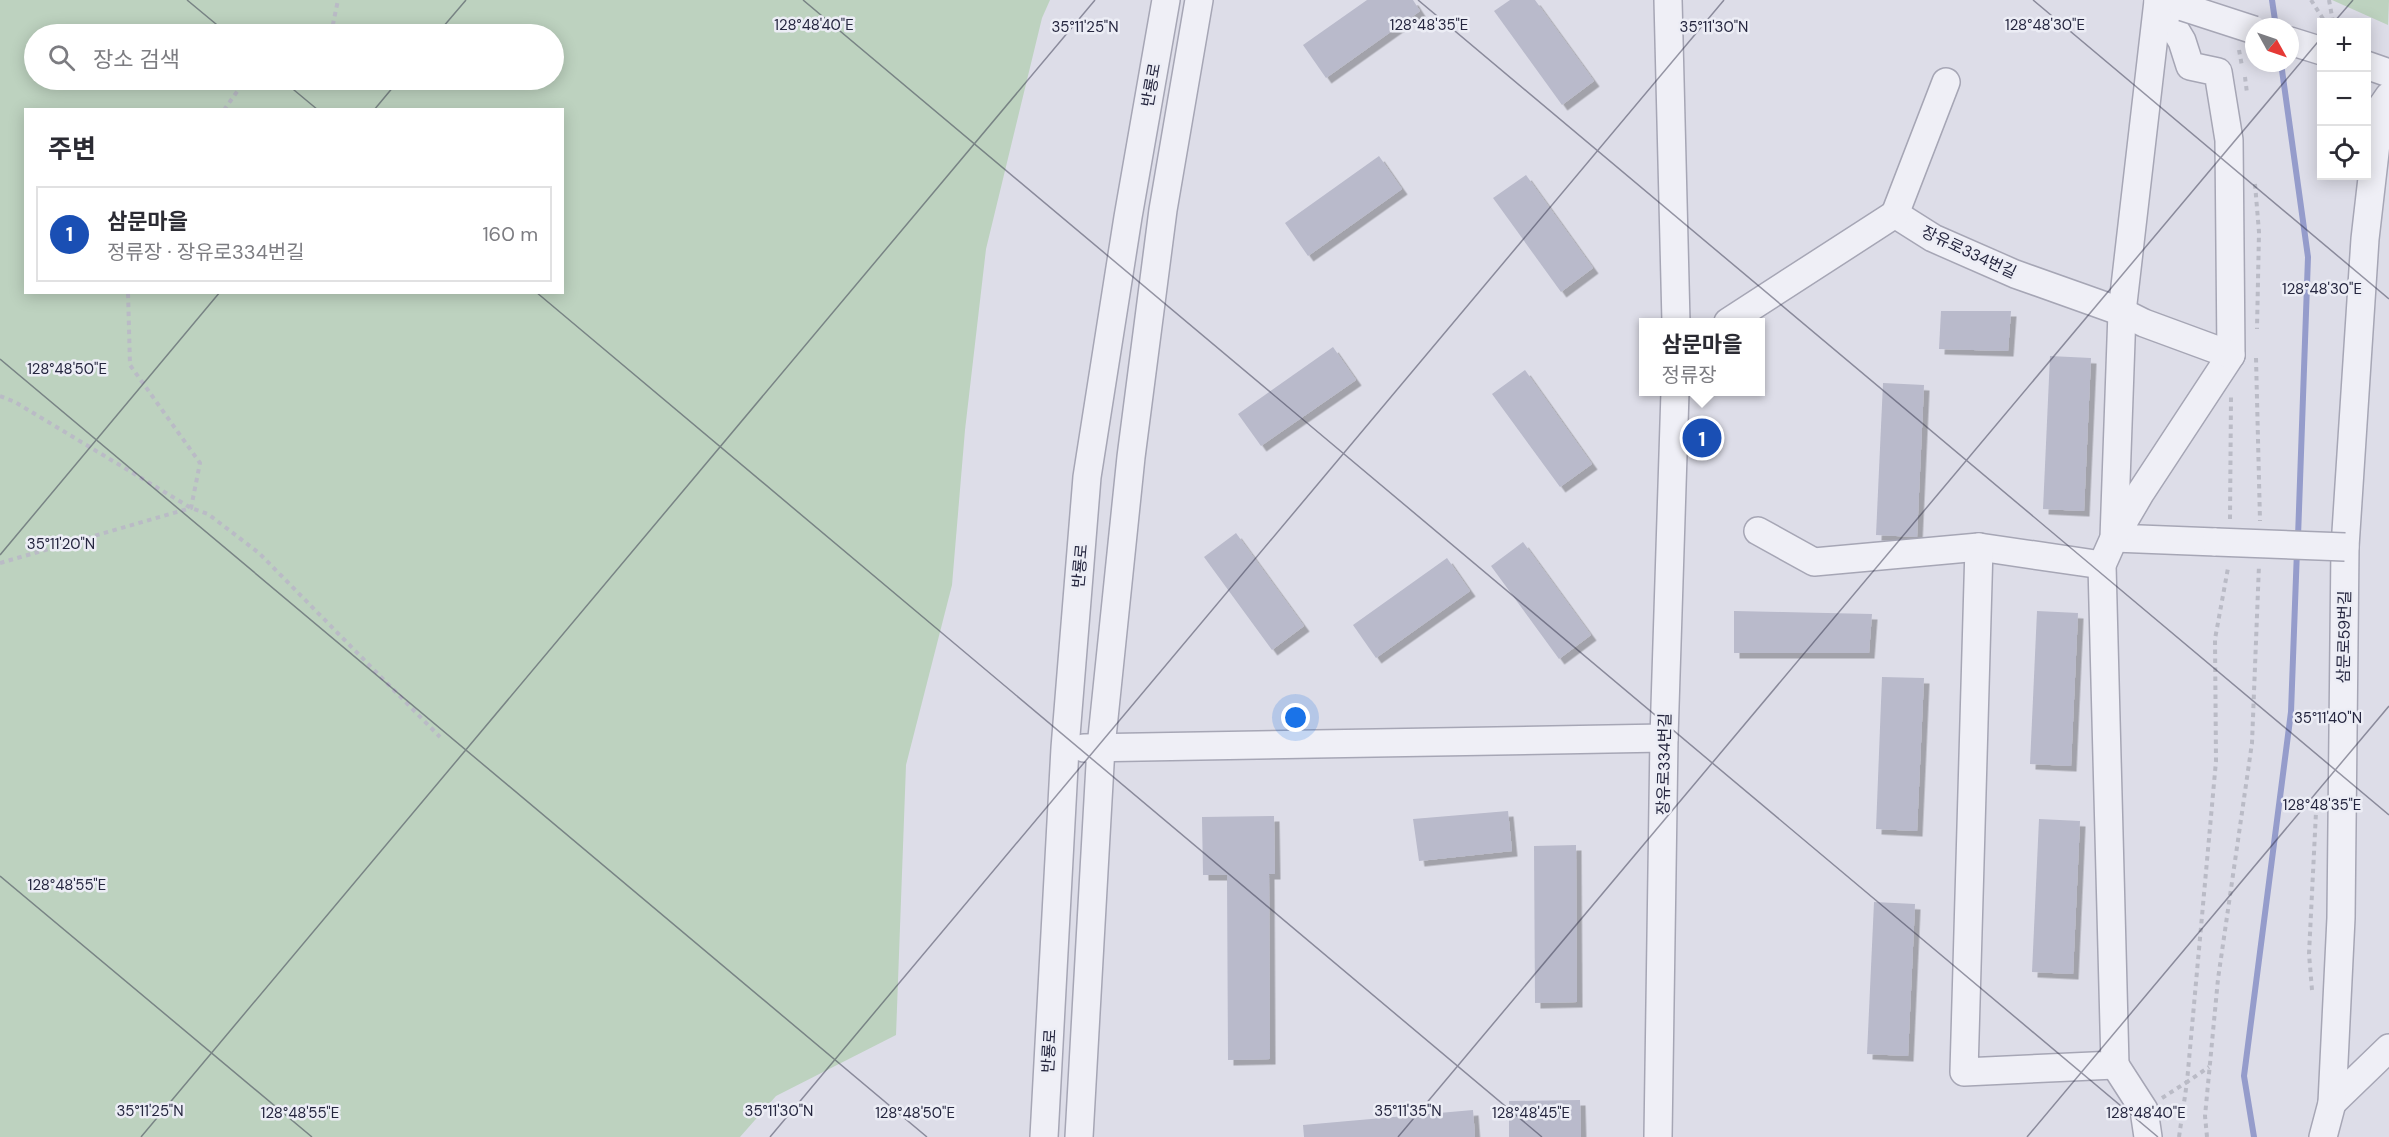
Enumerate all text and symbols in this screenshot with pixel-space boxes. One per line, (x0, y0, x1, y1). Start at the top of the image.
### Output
text: 128°48'40"E (774, 15, 854, 35)
text: 128°48'35"E (1390, 15, 1468, 35)
text: 128°48'30"E (2005, 15, 2085, 35)
text: 35°11'25"N (1051, 17, 1119, 37)
text: 35°11'30"N (1680, 17, 1748, 37)
north arrow (2245, 18, 2299, 72)
map controls (2317, 18, 2371, 180)
button: + (2317, 18, 2371, 72)
search box (24, 24, 564, 90)
icon: search (45, 41, 78, 74)
text: 장소 검색 (93, 45, 180, 74)
street label: 반룡로 (1137, 61, 1165, 109)
button: − (2317, 72, 2371, 126)
button: locate (2317, 126, 2371, 180)
text: 주변 (48, 132, 96, 166)
text: 삼문마을 (107, 207, 188, 236)
text: 1 (66, 221, 73, 247)
text: 160 m (482, 221, 538, 247)
street label: 장유로334번길 (1918, 221, 2020, 283)
text: 정류장 · 장유로334번길 (107, 239, 305, 265)
text: 128°48'30"E (2282, 279, 2362, 299)
popup (1639, 318, 1765, 396)
text: 삼문마을 (1662, 330, 1742, 359)
text: 128°48'50"E (27, 359, 107, 379)
text: 정류장 (1662, 362, 1717, 388)
pin: 1 (1682, 416, 1722, 460)
text: 35°11'20"N (27, 534, 95, 554)
street label: 반룡로 (1068, 543, 1092, 589)
street label: 삼문로59번길 (2333, 590, 2355, 684)
your location (1281, 703, 1310, 732)
text: 35°11'40"N (2294, 708, 2362, 728)
street label: 장유로334번길 (1653, 713, 1675, 815)
text: 128°48'35"E (2283, 795, 2361, 815)
text: 128°48'55"E (28, 875, 106, 895)
street label: 반룡로 (1037, 1028, 1061, 1074)
text: 35°11'25"N (116, 1101, 184, 1121)
text: 35°11'30"N (745, 1101, 813, 1121)
text: 35°11'35"N (1374, 1101, 1442, 1121)
text: 128°48'55"E (261, 1103, 339, 1123)
text: 128°48'50"E (875, 1103, 955, 1123)
text: 128°48'45"E (1492, 1103, 1570, 1123)
text: 128°48'40"E (2106, 1103, 2186, 1123)

